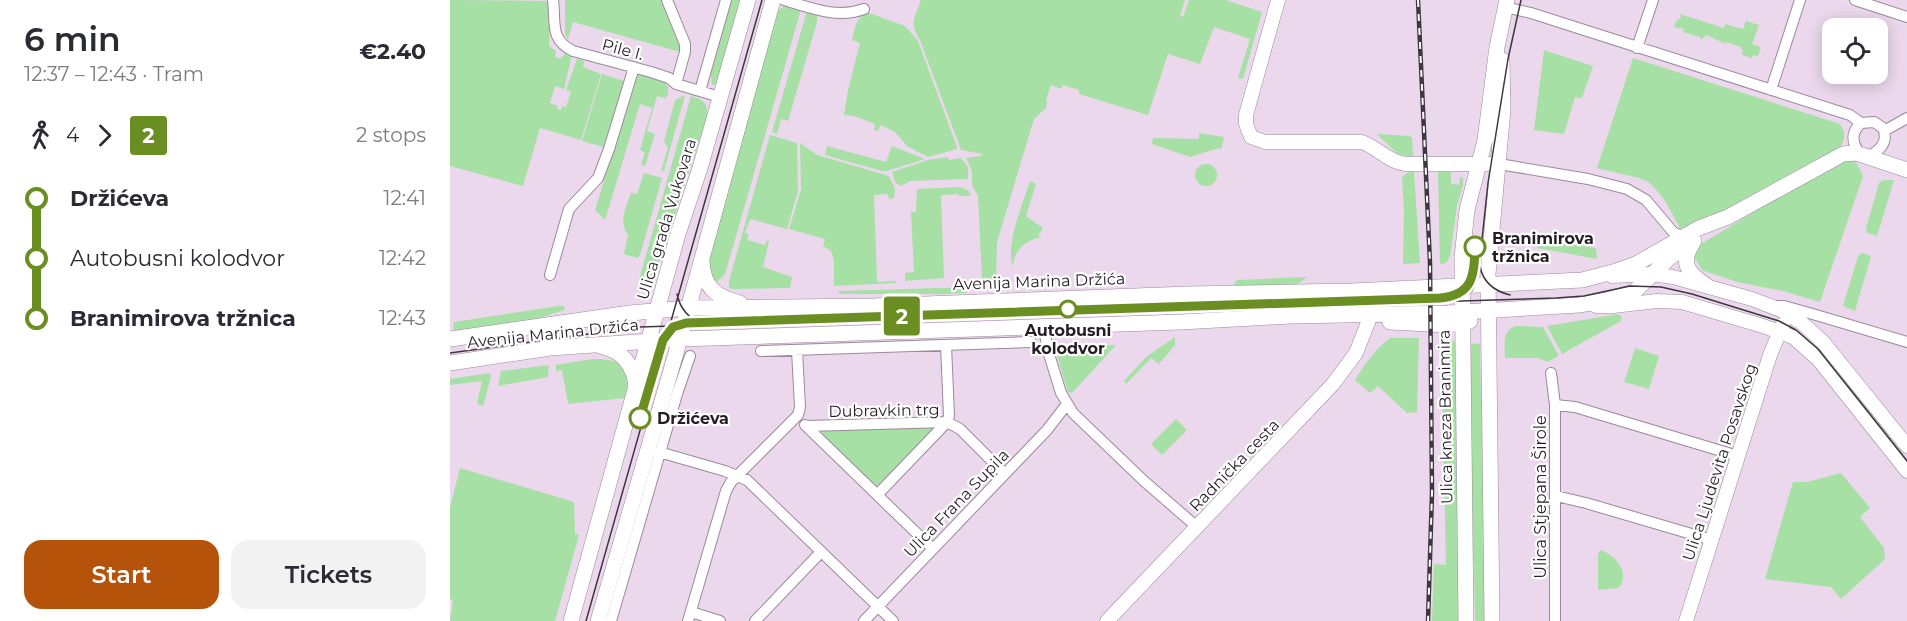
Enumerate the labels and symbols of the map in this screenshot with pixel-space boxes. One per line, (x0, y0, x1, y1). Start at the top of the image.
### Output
street label: Pile I. (600, 35, 646, 64)
street label: Ulica grada Vukovara (633, 136, 700, 302)
place label: Branimirova tržnica (1492, 229, 1594, 266)
marker: Branimirova tržnica (1464, 236, 1486, 258)
street label: Avenija Marina Držića (952, 269, 1126, 294)
line badge: 2 (882, 296, 922, 336)
marker: Autobusni kolodvor (1059, 300, 1077, 318)
street label: Avenija Marina Držića (466, 315, 640, 352)
place label: Autobusni kolodvor (1024, 321, 1111, 358)
street label: Ulica kneza Branimira (1434, 330, 1457, 504)
street label: Ulica Ljudevita Posavskog (1679, 361, 1760, 563)
street label: Dubravkin trg (828, 400, 940, 421)
marker: Držićeva (629, 407, 651, 429)
place label: Držićeva (657, 409, 729, 428)
street label: Radnička cesta (1186, 415, 1283, 515)
street label: Ulica Stjepana Širole (1531, 415, 1550, 579)
street label: Ulica Frana Supila (900, 445, 1013, 561)

